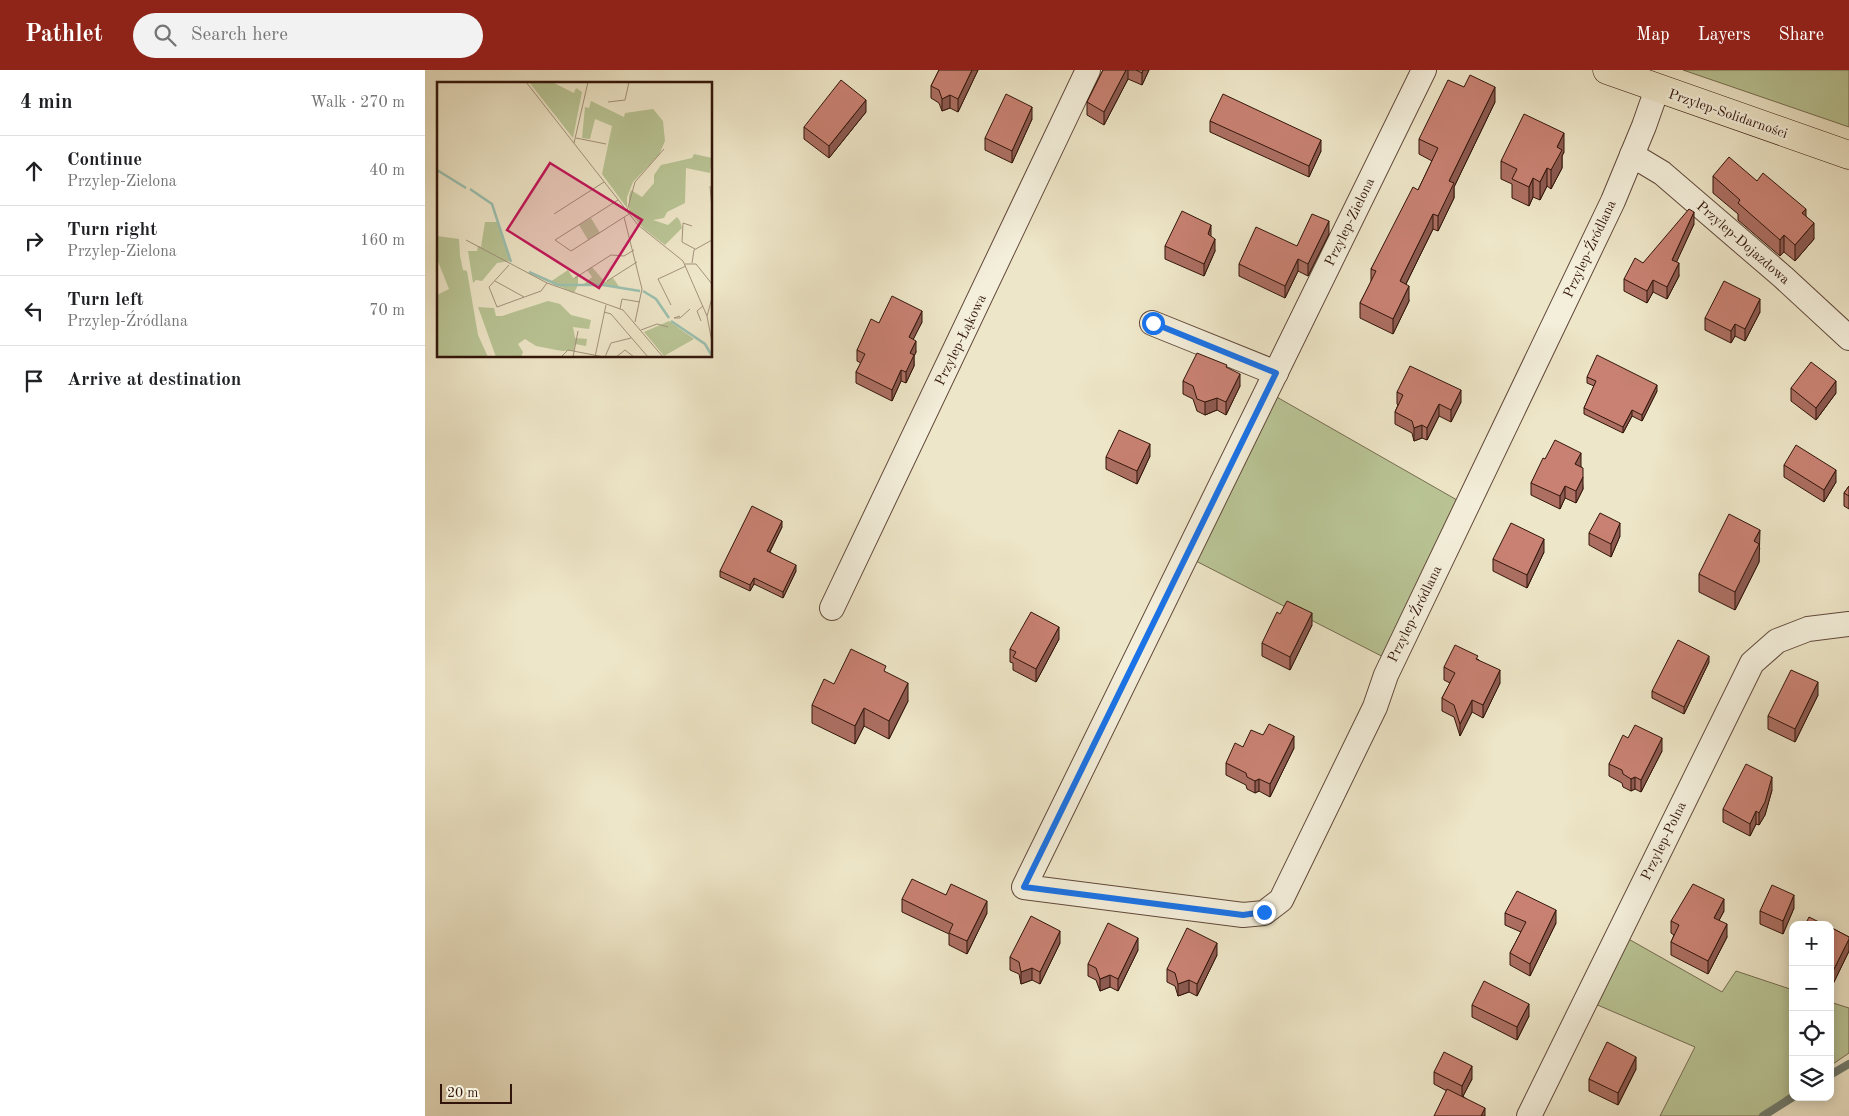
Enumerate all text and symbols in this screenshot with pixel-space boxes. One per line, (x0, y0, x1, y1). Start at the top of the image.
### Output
search box (133, 13, 483, 58)
icon: search (151, 21, 179, 49)
text: Pathlet (25, 23, 103, 47)
text: Search here (191, 26, 288, 45)
text: Map (1636, 26, 1670, 44)
text: Layers (1698, 26, 1750, 44)
text: Share (1778, 26, 1824, 44)
inset map (437, 82, 713, 358)
street label: Przylep-Solidarności (1667, 87, 1790, 141)
text: 4 min (20, 92, 73, 113)
text: Walk · 270 m (310, 95, 405, 111)
text: Continue (67, 151, 142, 170)
icon: ahead (20, 157, 48, 185)
text: 40 m (369, 163, 405, 179)
text: Przylep-Zielona (67, 174, 177, 190)
street label: Przylep-Zielona (1323, 176, 1377, 268)
street label: Przylep-Źródlana (1559, 197, 1619, 300)
street label: Przylep-Dojazdowa (1694, 199, 1792, 287)
text: Turn right (67, 221, 157, 240)
icon: right (20, 227, 48, 255)
text: 160 m (360, 233, 405, 249)
text: Przylep-Zielona (67, 244, 177, 260)
text: Turn left (67, 291, 144, 310)
street label: Przylep-Łąkowa (933, 292, 989, 388)
icon: left (20, 297, 48, 325)
text: 70 m (369, 303, 405, 319)
route start (1142, 312, 1165, 335)
text: Przylep-Źródlana (67, 314, 188, 330)
icon: arrive (20, 367, 48, 395)
text: Arrive at destination (67, 371, 241, 390)
street label: Przylep-Źródlana (1383, 562, 1445, 665)
street label: Przylep-Polna (1639, 799, 1689, 882)
route end (1253, 901, 1276, 924)
map controls (1789, 921, 1834, 1101)
button: + (1789, 921, 1834, 966)
button: − (1789, 966, 1834, 1011)
button: locate (1789, 1011, 1834, 1056)
button: layers (1789, 1056, 1834, 1101)
scale bar (440, 1081, 513, 1104)
text: 20 m (447, 1086, 478, 1100)

